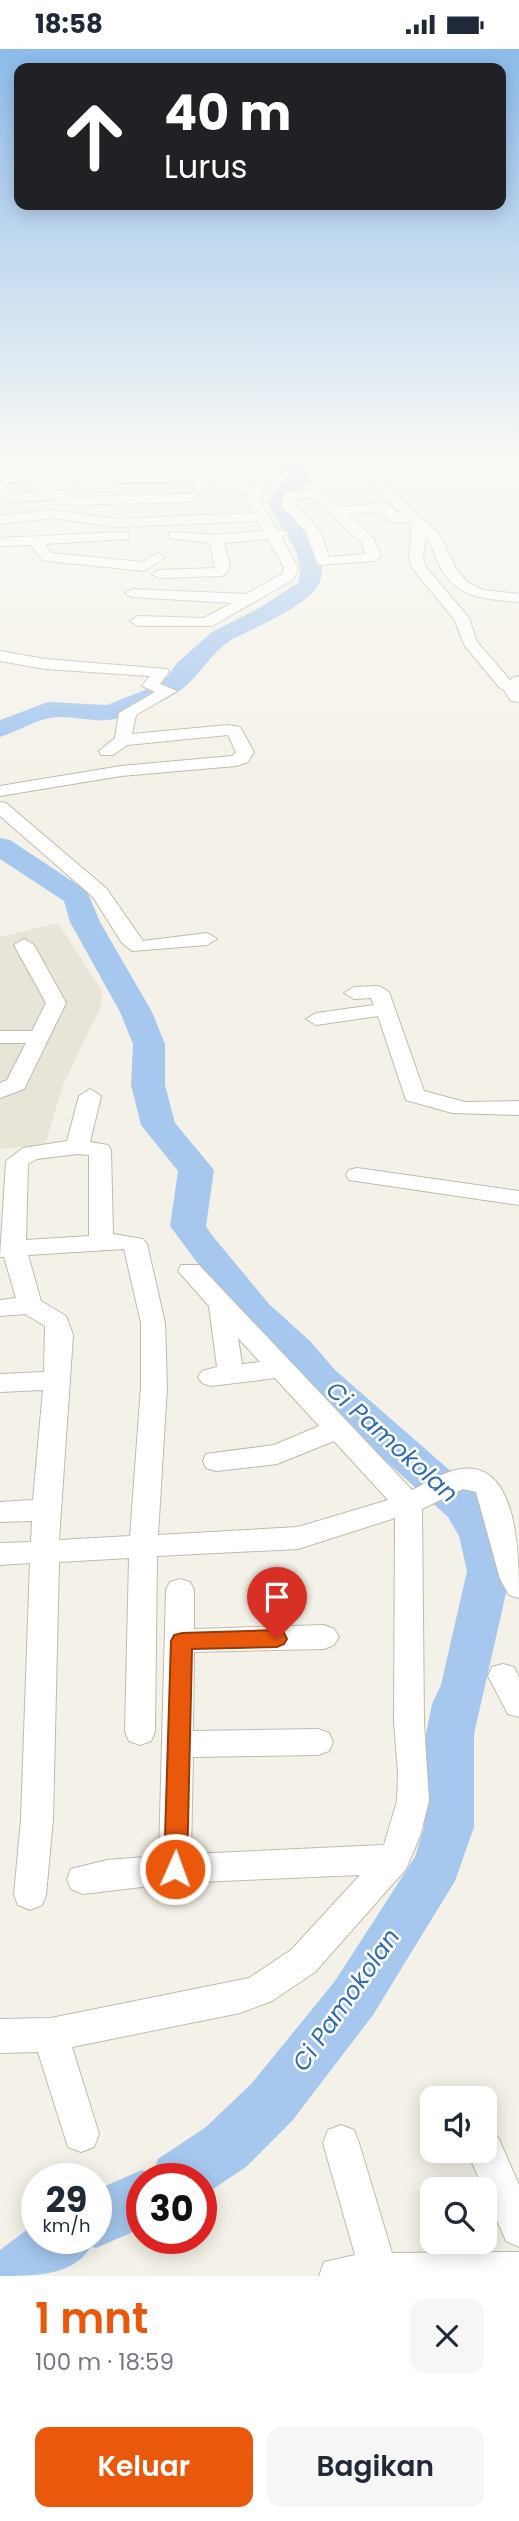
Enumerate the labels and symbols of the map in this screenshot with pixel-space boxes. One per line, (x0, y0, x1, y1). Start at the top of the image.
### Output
water label: Ci Pamokolan (319, 1373, 465, 1510)
pin (247, 1567, 307, 1639)
position arrow (138, 1832, 212, 1906)
water label: Ci Pamokolan (284, 1922, 407, 2078)
speed limit sign: 30 (126, 2163, 217, 2254)

